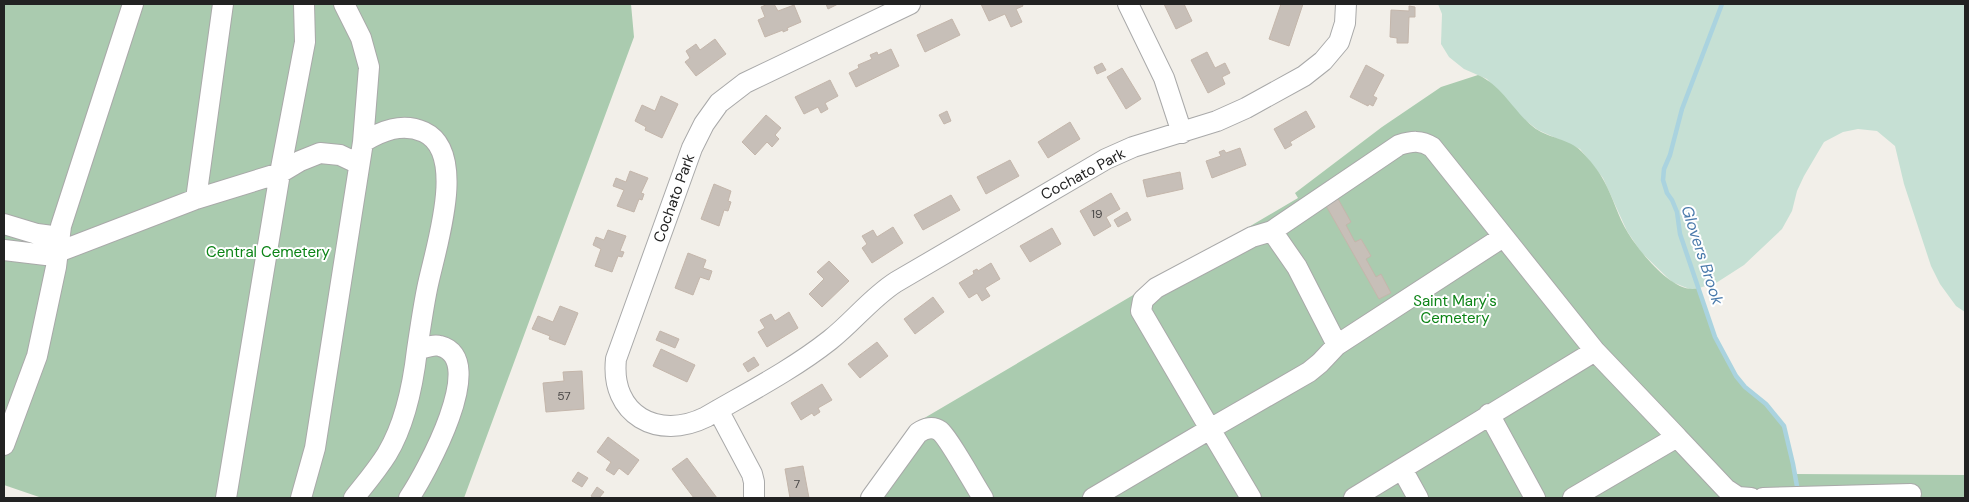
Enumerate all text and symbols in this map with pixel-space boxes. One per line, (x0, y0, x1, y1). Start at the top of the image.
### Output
street label: Cochato Park (1037, 143, 1129, 205)
street label: Cochato Park (649, 150, 699, 245)
water label: Glovers Brook (1677, 203, 1729, 308)
house number: 19 (1091, 206, 1103, 222)
park label: Central Cemetery (206, 242, 331, 262)
park label: Saint Mary's Cemetery (1413, 291, 1497, 328)
house number: 57 (557, 388, 571, 404)
house number: 7 (794, 476, 800, 492)

